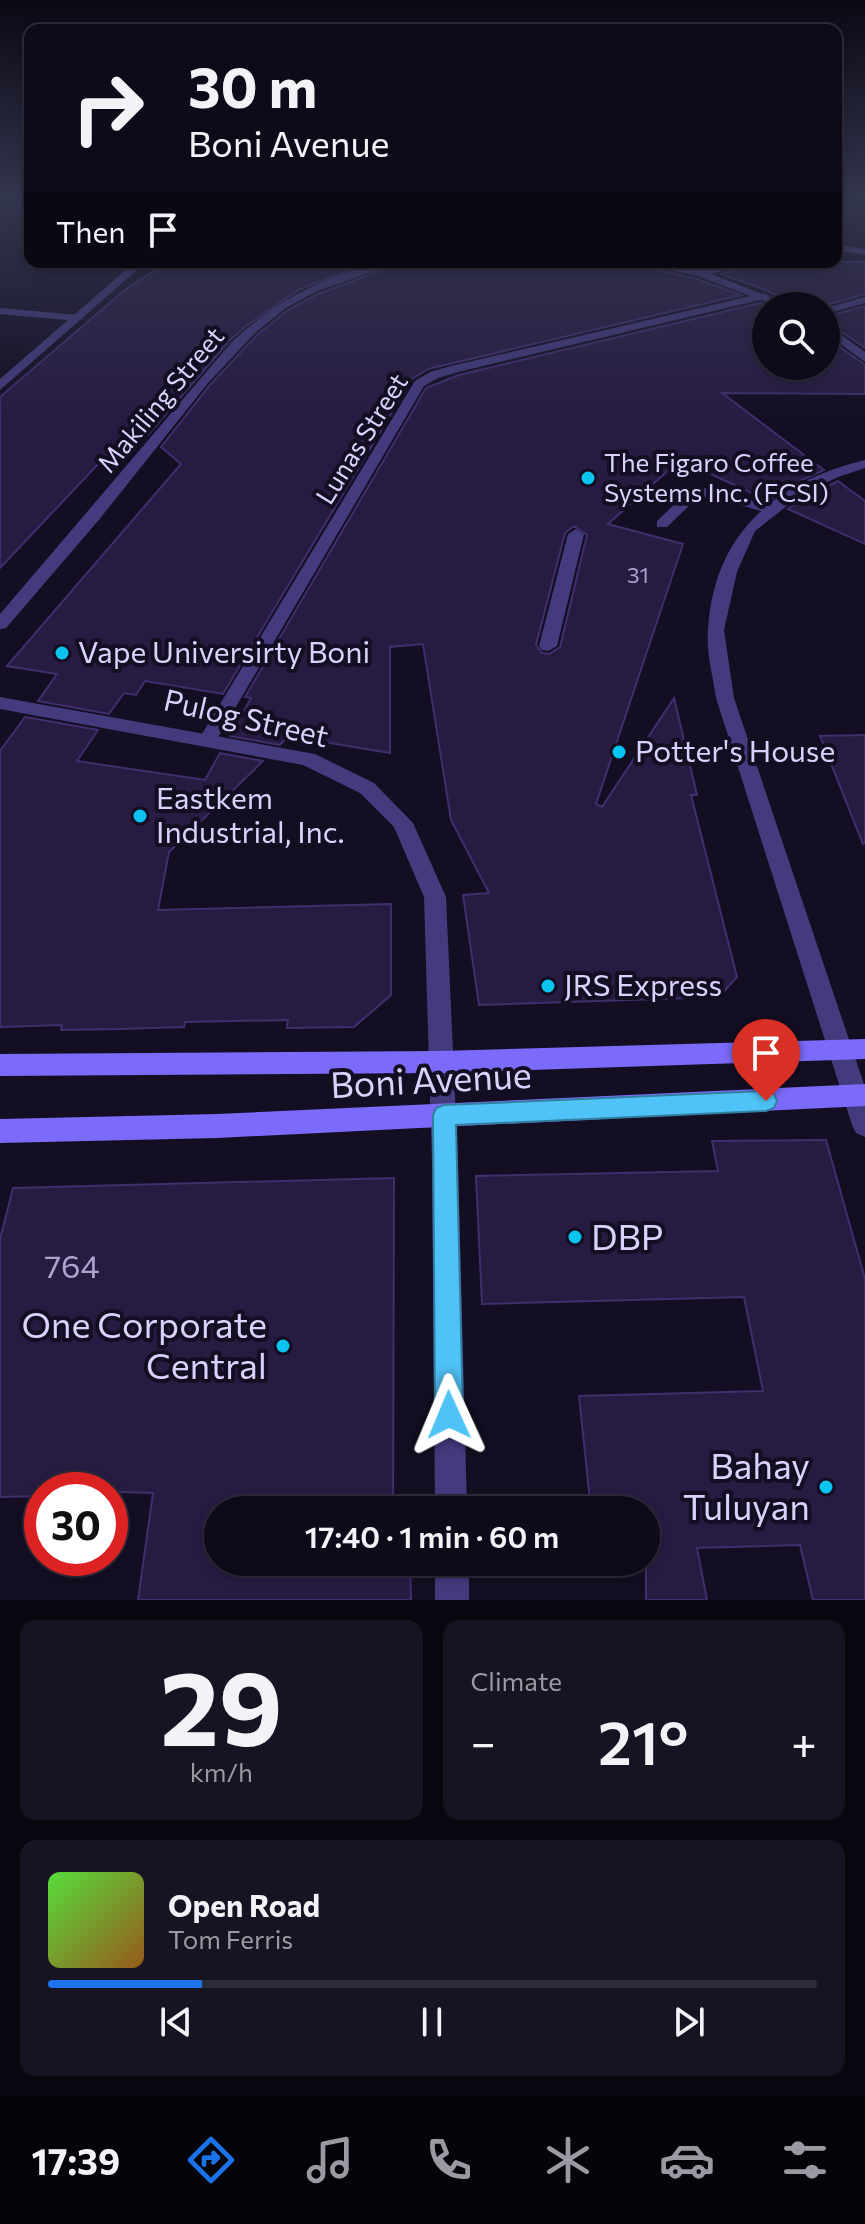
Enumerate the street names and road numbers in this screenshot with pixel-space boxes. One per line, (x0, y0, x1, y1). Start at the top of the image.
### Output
street label: Makiling Street (90, 320, 230, 478)
street label: Lunas Street (308, 367, 413, 509)
street label: Pulog Street (161, 680, 333, 753)
street label: Boni Avenue (329, 1051, 533, 1105)

